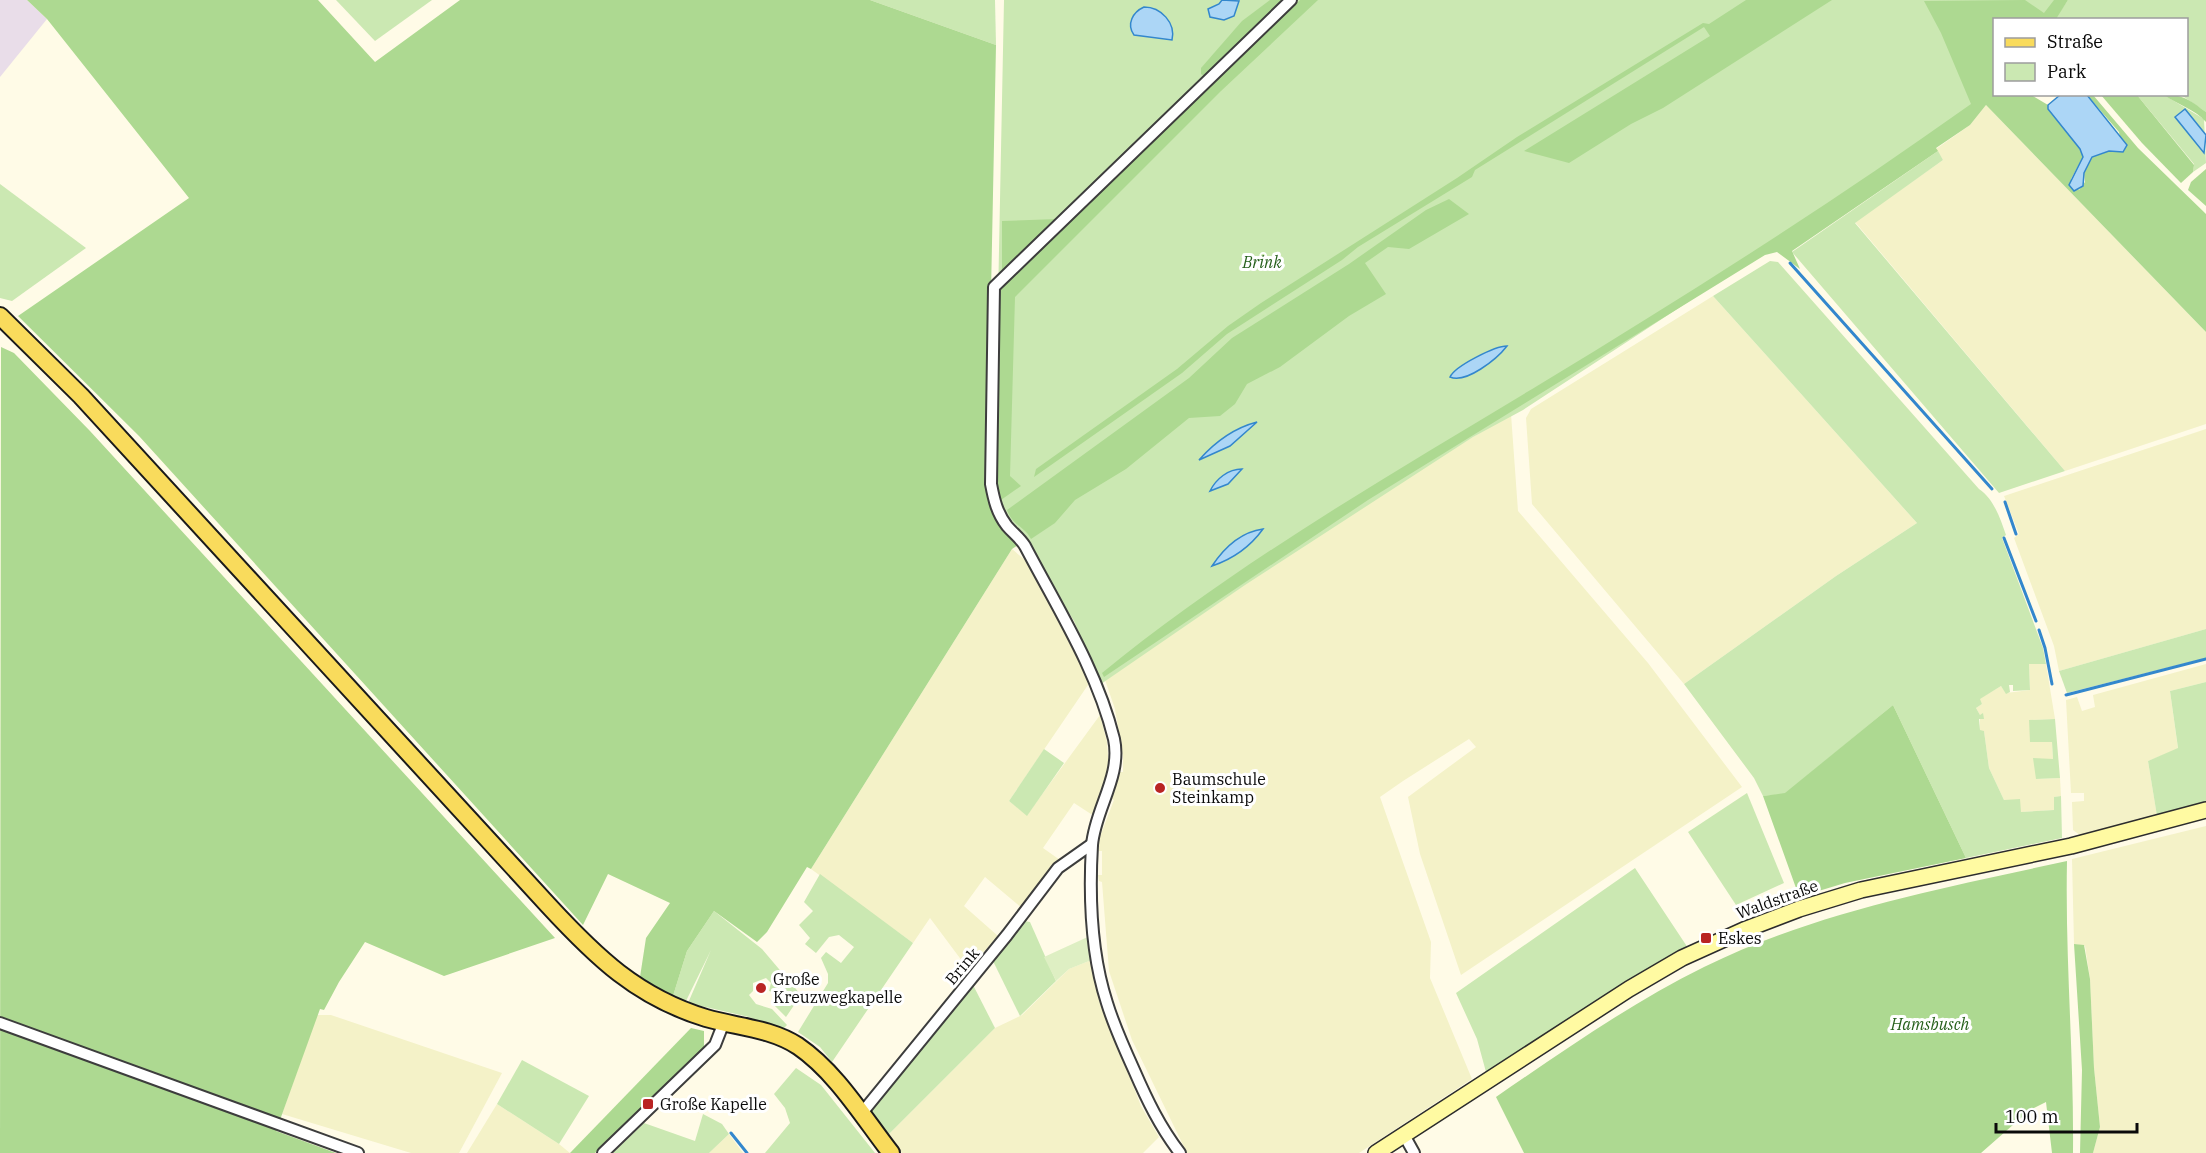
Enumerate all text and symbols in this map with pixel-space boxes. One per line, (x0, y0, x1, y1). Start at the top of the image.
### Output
legend (1993, 18, 2188, 96)
text: Straße (2047, 30, 2103, 53)
text: Park (2047, 60, 2087, 83)
park label: Brink (1241, 252, 1282, 272)
place label: Baumschule Steinkamp (1172, 769, 1266, 807)
marker: Baumschule Steinkamp (1153, 781, 1167, 795)
street label: Waldstraße (1733, 875, 1821, 923)
place label: Eskes (1718, 928, 1762, 948)
marker: Eskes (1699, 931, 1713, 945)
street label: Brink (941, 943, 984, 989)
place label: Große Kreuzwegkapelle (773, 969, 902, 1007)
marker: Große Kreuzwegkapelle (754, 981, 768, 995)
park label: Hamsbusch (1890, 1014, 1969, 1034)
place label: Große Kapelle (660, 1094, 767, 1114)
scale bar (1996, 1096, 2137, 1134)
marker: Große Kapelle (641, 1097, 655, 1111)
text: 100 m (2005, 1105, 2059, 1128)

